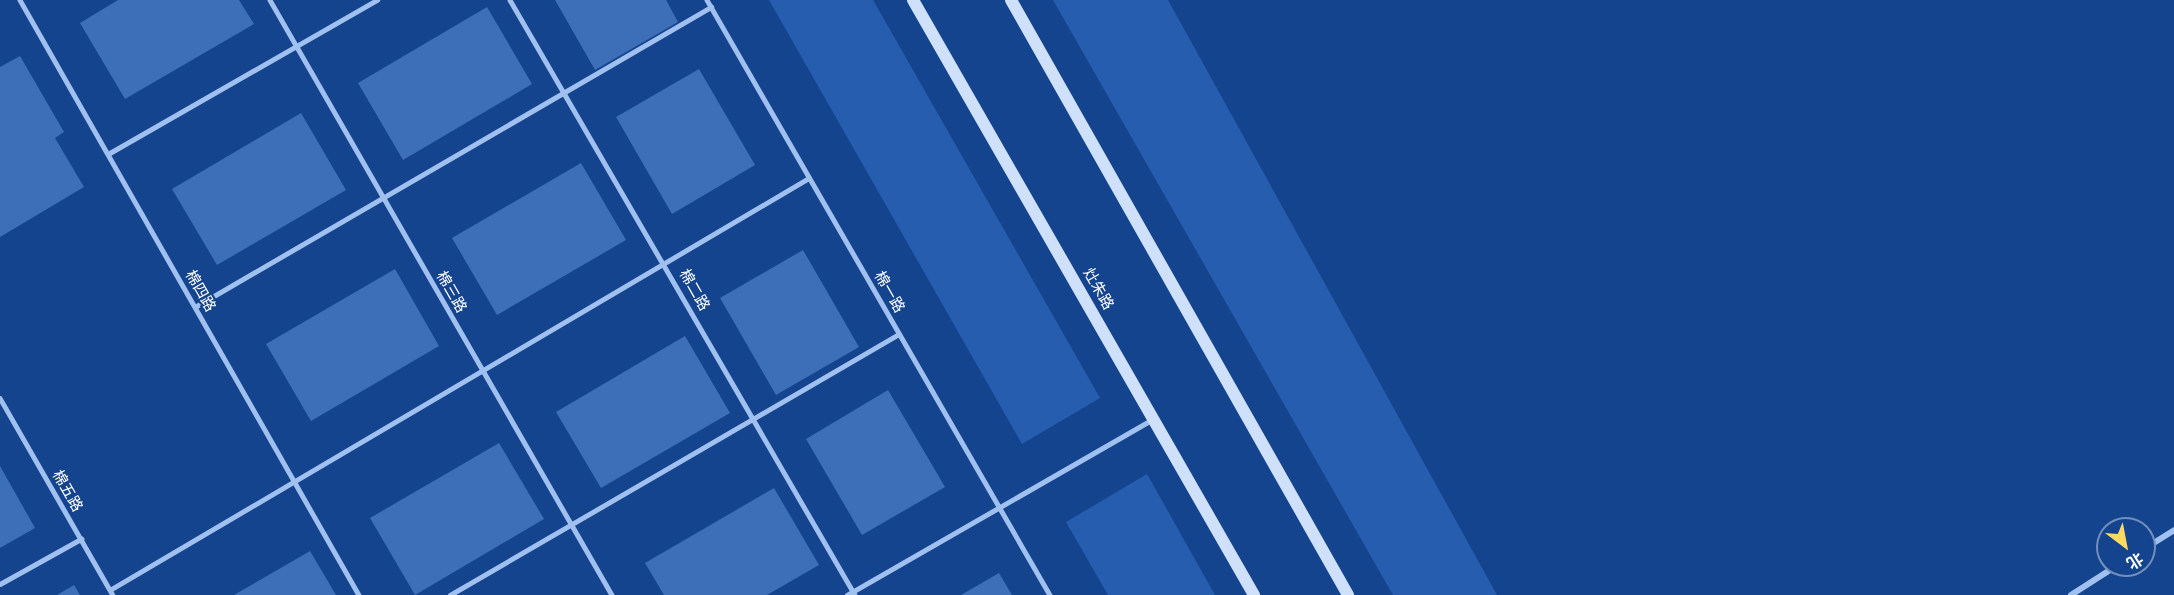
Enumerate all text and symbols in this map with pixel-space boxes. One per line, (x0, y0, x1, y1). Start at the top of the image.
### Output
street label: 灶朱路 (1079, 265, 1117, 313)
street label: 棉二路 (675, 266, 713, 314)
street label: 棉四路 (181, 267, 219, 315)
street label: 棉三路 (432, 268, 470, 316)
street label: 棉一路 (870, 268, 908, 316)
street label: 棉五路 (48, 467, 86, 515)
north arrow (2096, 517, 2156, 577)
text: 北 (2123, 549, 2147, 573)

